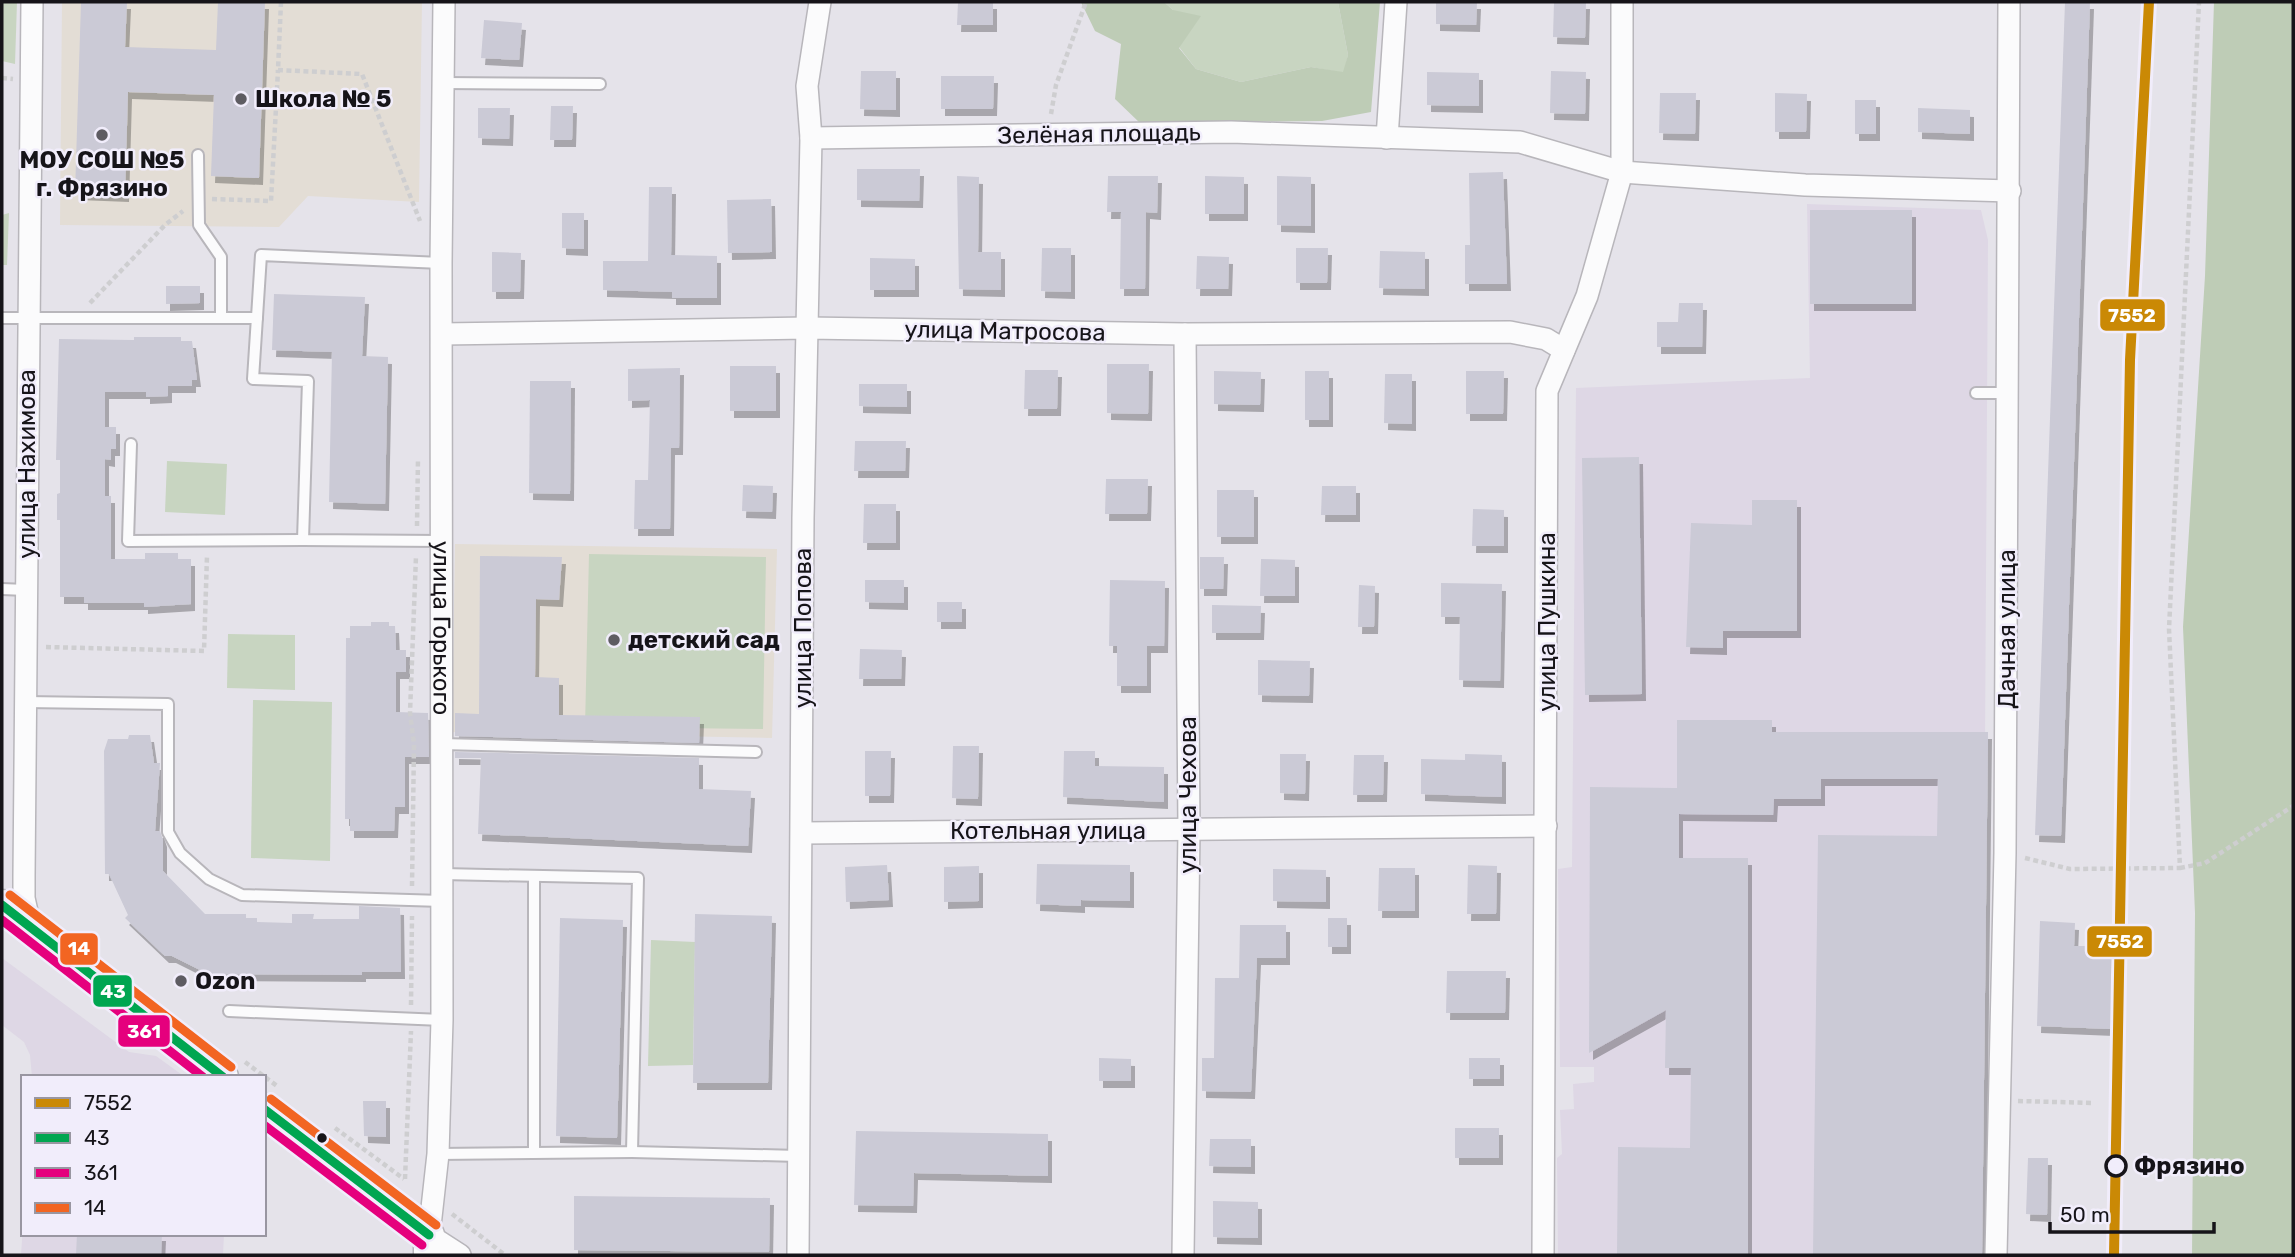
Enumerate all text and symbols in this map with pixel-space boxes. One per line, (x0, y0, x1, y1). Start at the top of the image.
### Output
place label: Школа № 5 (255, 85, 391, 113)
marker: Школа № 5 (233, 91, 249, 107)
street label: Зелёная площадь (997, 118, 1201, 150)
marker: МОУ СОШ №5 г. Фрязино (94, 127, 110, 143)
place label: МОУ СОШ №5 г. Фрязино (20, 146, 184, 202)
line badge: 7552 (2099, 298, 2166, 332)
text: 7552 (2108, 304, 2156, 327)
street label: улица Матросова (904, 315, 1106, 347)
street label: улица Нахимова (13, 369, 41, 559)
street label: улица Пушкина (1533, 532, 1561, 712)
street label: улица Горького (427, 541, 456, 715)
street label: улица Попова (789, 548, 817, 708)
street label: Дачная улица (1993, 549, 2021, 709)
place label: детский сад (628, 626, 780, 654)
marker: детский сад (606, 632, 622, 648)
street label: улица Чехова (1174, 716, 1202, 874)
street label: Котельная улица (950, 817, 1146, 845)
line badge: 7552 (2086, 925, 2153, 958)
text: 7552 (2096, 930, 2144, 953)
line badge: 14 (59, 932, 99, 966)
text: 14 (68, 937, 90, 960)
place label: Ozon (195, 967, 255, 995)
marker: Ozon (173, 973, 189, 989)
line badge: 43 (92, 974, 133, 1008)
text: 43 (100, 980, 126, 1003)
line badge: 361 (117, 1014, 171, 1048)
text: 361 (127, 1020, 161, 1043)
legend (21, 1075, 266, 1236)
text: 7552 (84, 1090, 132, 1115)
text: 43 (84, 1125, 110, 1150)
unlabelled marker (315, 1131, 329, 1145)
place label: Фрязино (2134, 1152, 2245, 1180)
marker: Фрязино (2105, 1155, 2127, 1177)
text: 361 (84, 1160, 118, 1185)
scale bar (2050, 1190, 2214, 1234)
text: 14 (84, 1195, 106, 1220)
text: 50 m (2060, 1202, 2110, 1227)

